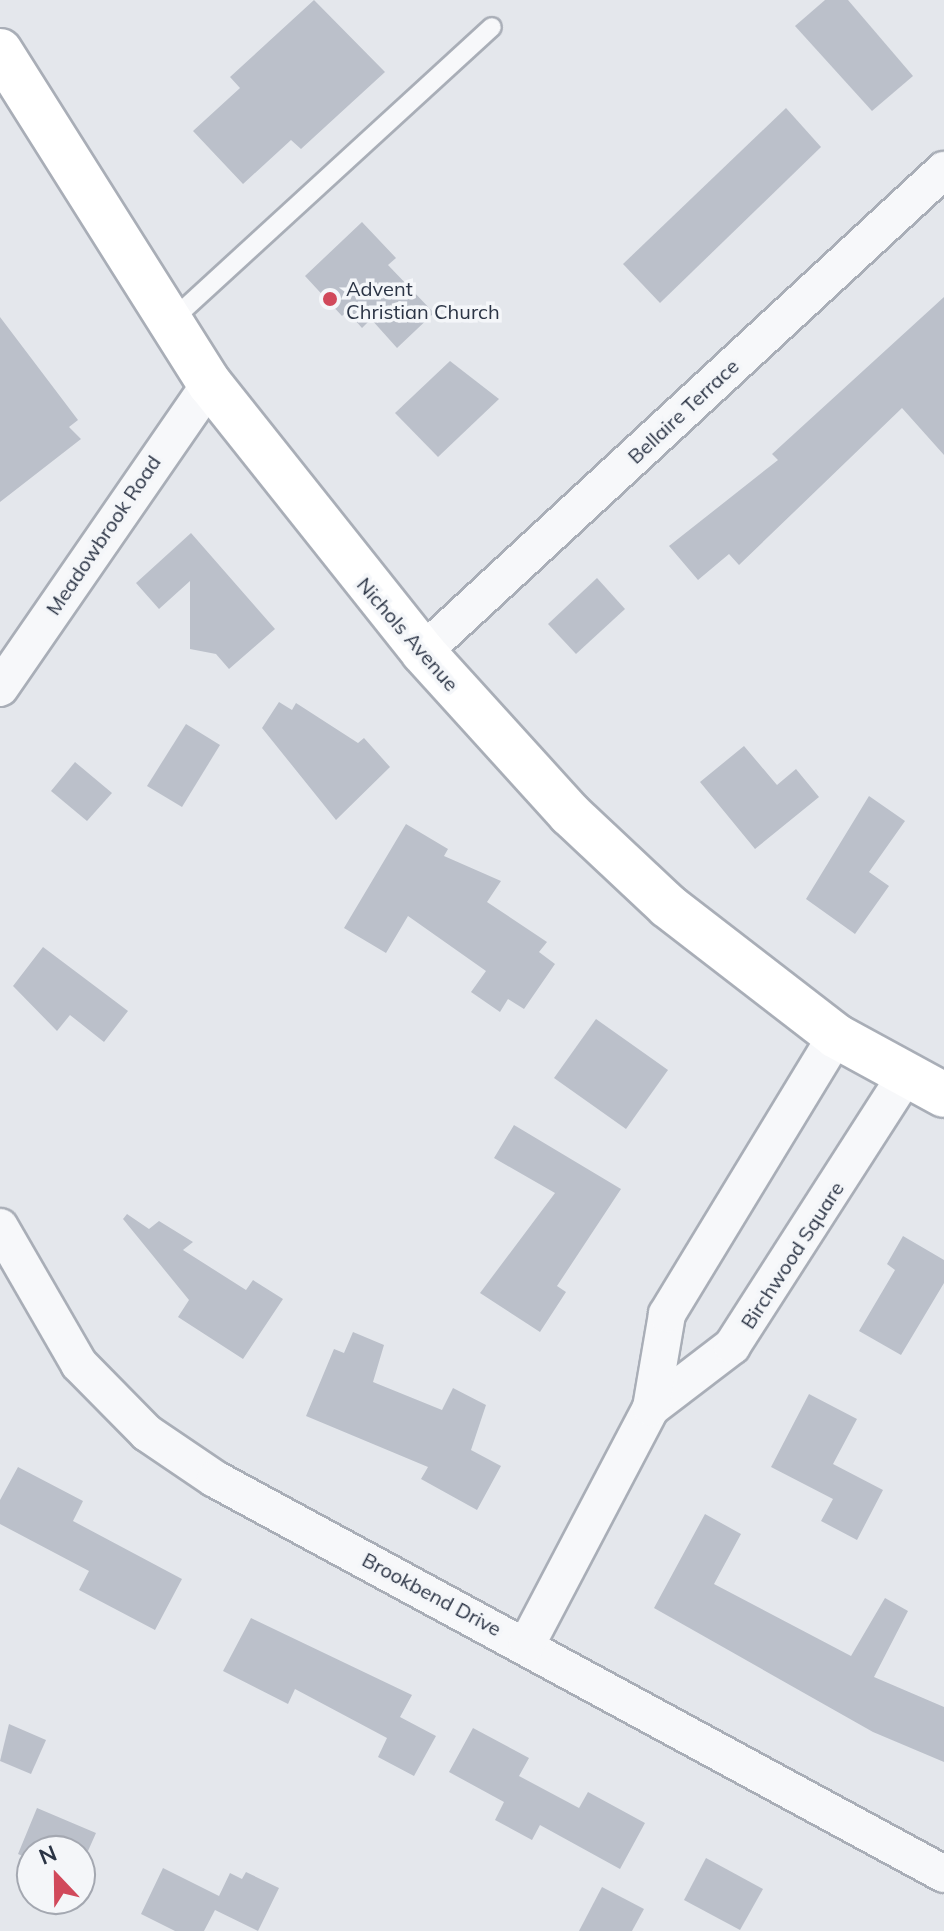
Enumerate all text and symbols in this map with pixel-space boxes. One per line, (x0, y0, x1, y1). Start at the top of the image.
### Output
place label: Advent Christian Church (346, 276, 500, 323)
marker: Advent Christian Church (321, 290, 339, 308)
street label: Bellaire Terrace (623, 354, 743, 468)
street label: Meadowbrook Road (41, 451, 165, 619)
street label: Nichols Avenue (352, 572, 464, 696)
street label: Birchwood Square (736, 1177, 848, 1333)
street label: Brookbend Drive (358, 1547, 506, 1641)
north arrow (16, 1835, 96, 1915)
text: N (35, 1839, 61, 1871)

